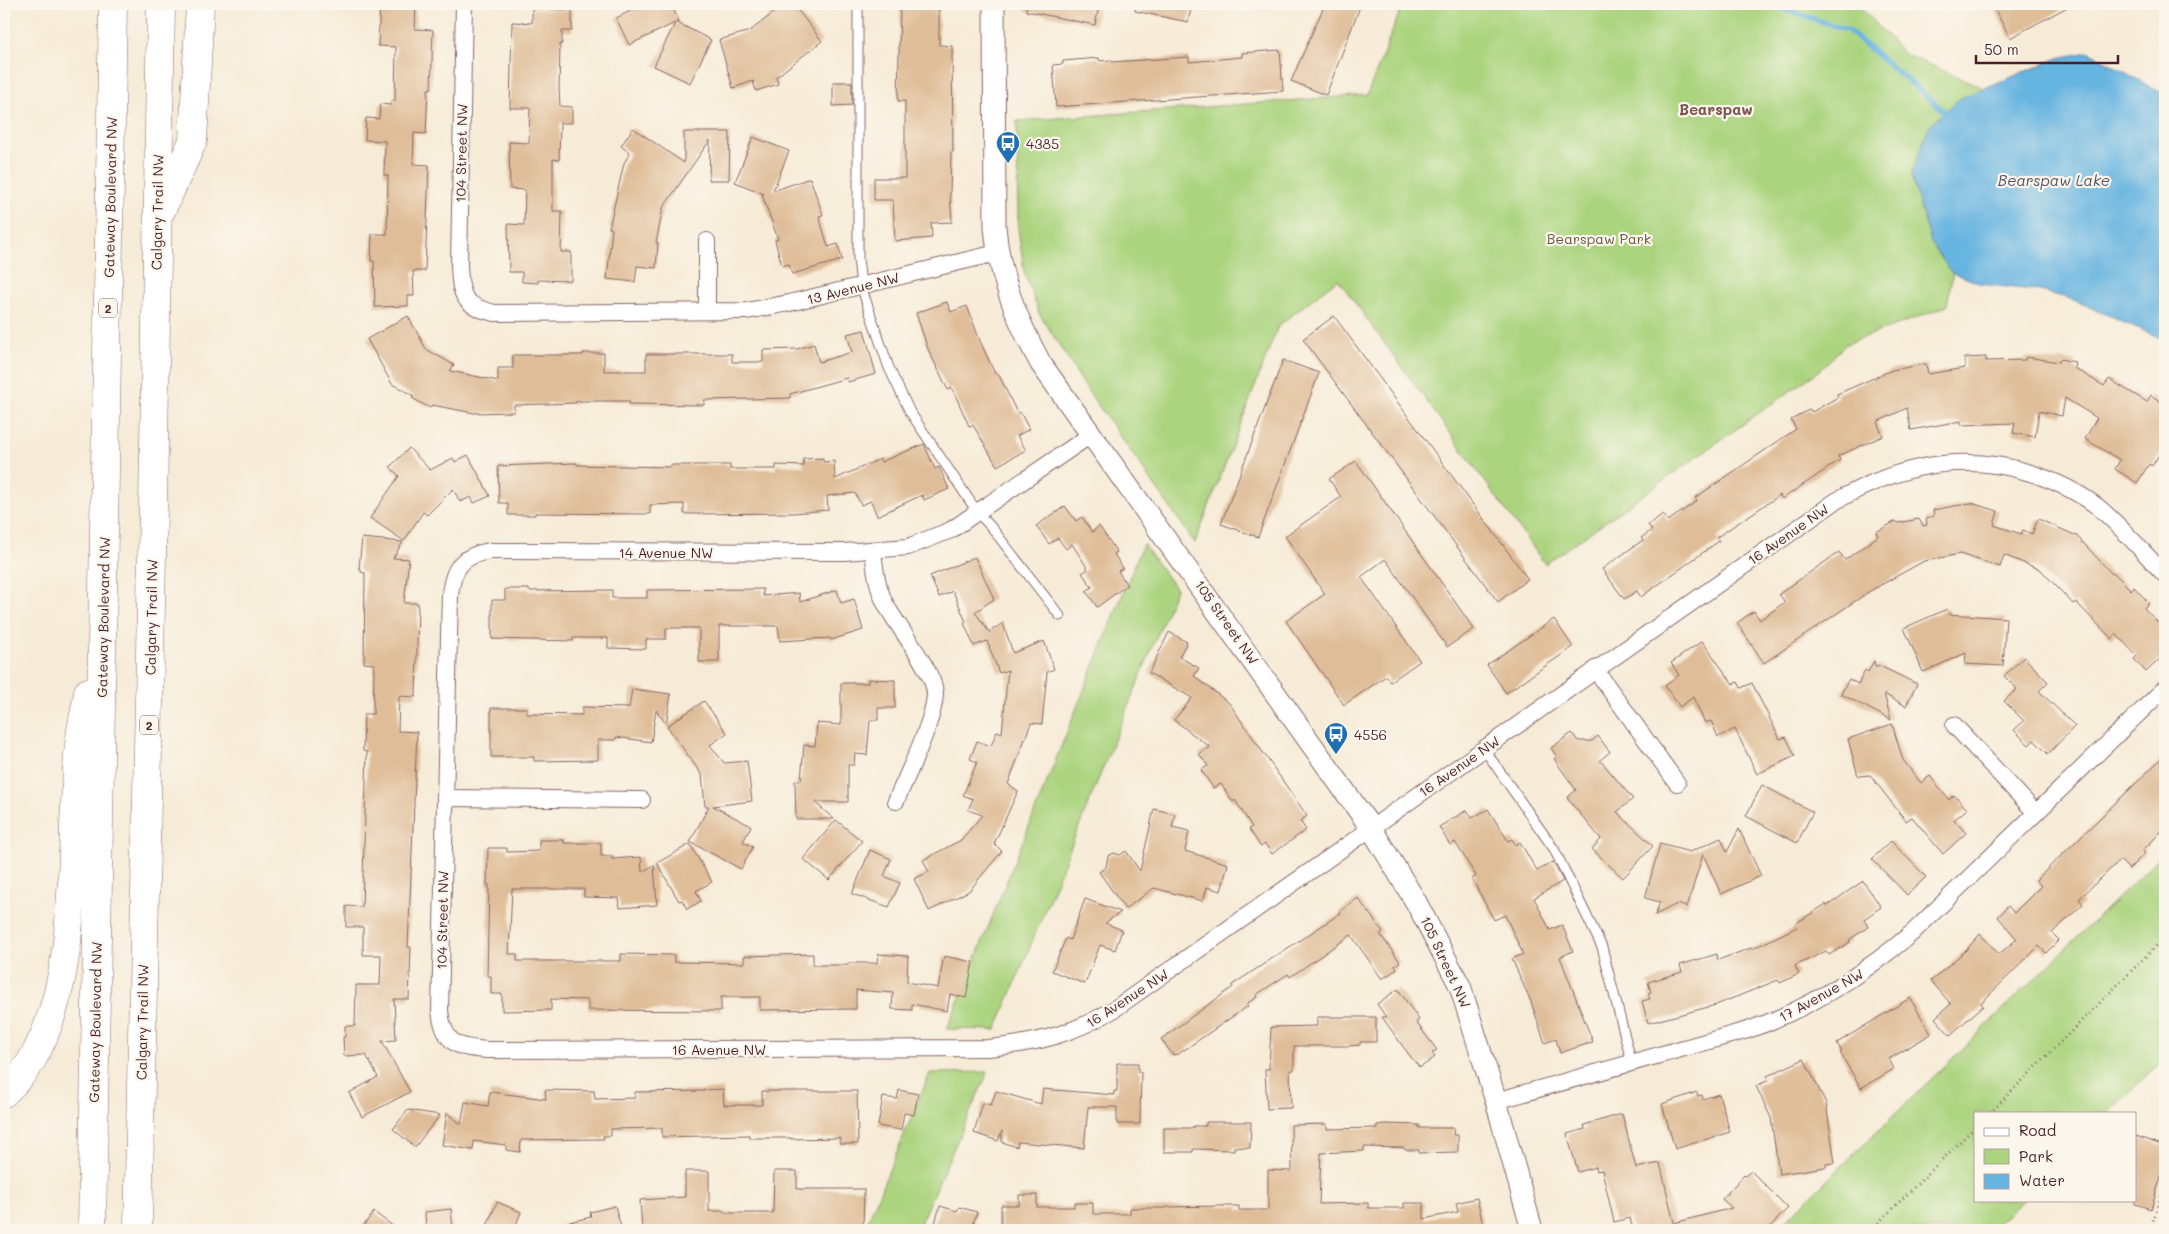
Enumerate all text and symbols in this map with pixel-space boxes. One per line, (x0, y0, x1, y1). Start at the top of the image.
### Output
scale bar (1976, 32, 2119, 64)
text: 50 m (1984, 39, 2019, 59)
district label: Bearspaw (1679, 99, 1753, 119)
street label: 104 Street NW (451, 103, 471, 203)
street label: Gateway Boulevard NW (99, 116, 121, 278)
bus stop icon: 4385 (995, 130, 1021, 164)
place label: 4385 (1026, 134, 1059, 153)
street label: Calgary Trail NW (146, 154, 168, 270)
water label: Bearspaw Lake (1998, 170, 2110, 190)
park label: Bearspaw Park (1547, 229, 1651, 248)
street label: 13 Avenue NW (805, 267, 901, 309)
road number: 2 (99, 298, 117, 318)
street label: 16 Avenue NW (1744, 499, 1832, 569)
street label: Gateway Boulevard NW (92, 536, 114, 698)
street label: 14 Avenue NW (619, 543, 713, 562)
street label: Calgary Trail NW (140, 559, 162, 675)
street label: 105 Street NW (1191, 576, 1263, 668)
road number: 2 (140, 716, 158, 734)
bus stop icon: 4556 (1323, 721, 1349, 755)
place label: 4556 (1354, 725, 1387, 744)
street label: 16 Avenue NW (1415, 731, 1503, 801)
street label: 104 Street NW (432, 870, 452, 970)
street label: 105 Street NW (1416, 913, 1476, 1011)
street label: Gateway Boulevard NW (84, 941, 106, 1103)
street label: Calgary Trail NW (131, 964, 153, 1080)
street label: 16 Avenue NW (1082, 964, 1172, 1032)
street label: 17 Avenue NW (1775, 964, 1867, 1026)
street label: 16 Avenue NW (672, 1040, 766, 1059)
legend (1974, 1112, 2136, 1202)
text: Road (2019, 1120, 2056, 1140)
text: Park (2019, 1146, 2053, 1166)
text: Water (2019, 1170, 2065, 1190)

